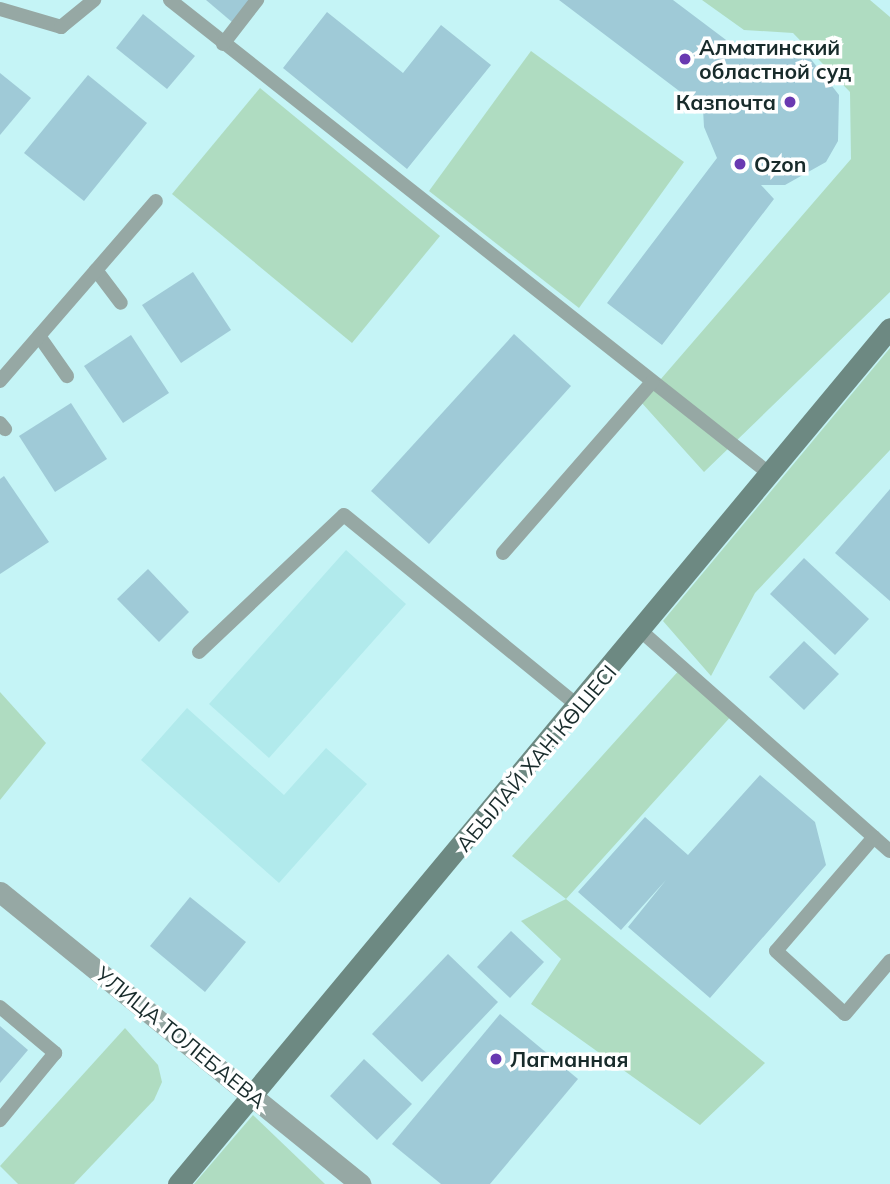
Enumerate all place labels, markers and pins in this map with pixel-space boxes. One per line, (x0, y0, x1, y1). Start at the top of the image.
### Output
place label: Алматинский областной суд (699, 34, 851, 84)
marker: Алматинский областной суд (677, 51, 693, 67)
place label: Казпочта (676, 89, 776, 115)
marker: Казпочта (782, 94, 798, 110)
place label: Ozon (754, 151, 806, 177)
marker: Ozon (732, 156, 748, 172)
place label: Лагманная (510, 1046, 629, 1072)
marker: Лагманная (488, 1051, 504, 1067)

